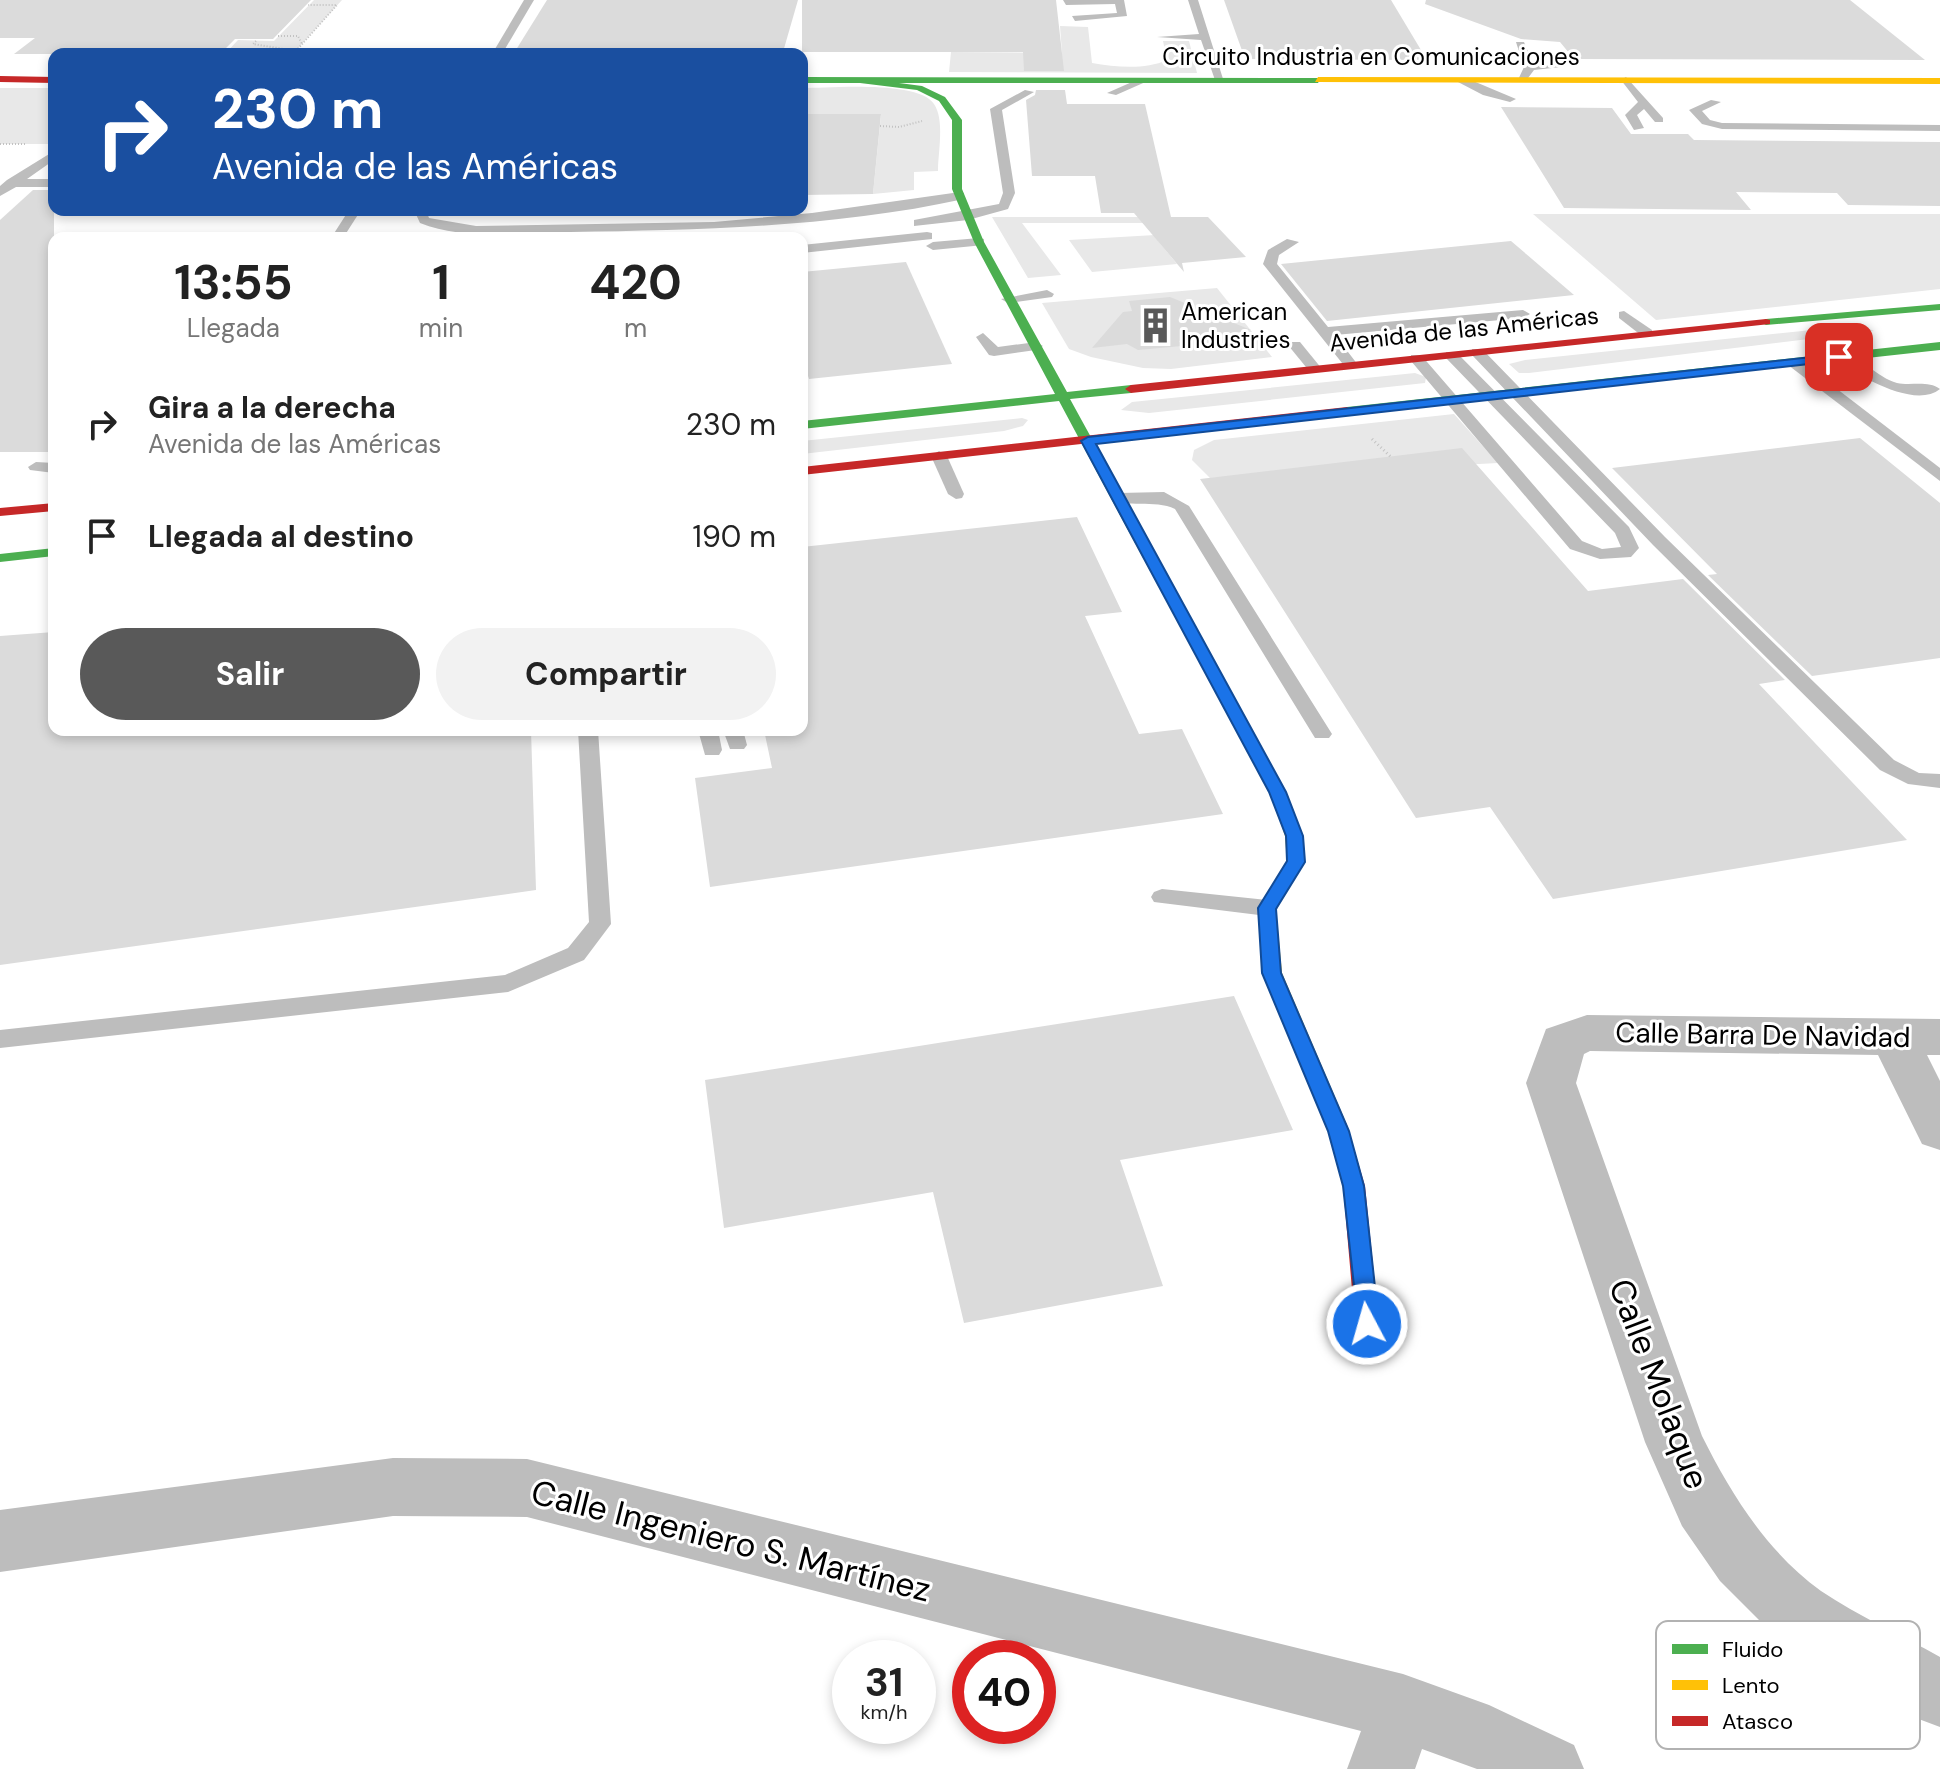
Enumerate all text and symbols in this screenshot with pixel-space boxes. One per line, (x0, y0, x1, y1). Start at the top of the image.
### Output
street label: Circuito Industria en Comunicaciones (1162, 41, 1580, 72)
text: 230 m (212, 72, 383, 145)
icon: right (80, 80, 184, 184)
text: Avenida de las Américas (212, 143, 618, 190)
text: 13:55 (174, 251, 293, 314)
text: 1 (432, 251, 450, 314)
text: 420 (589, 251, 682, 314)
place label: American Industries (1181, 296, 1290, 355)
street label: Avenida de las Américas (1328, 299, 1600, 359)
building icon: American Industries (1136, 306, 1174, 344)
text: Llegada (187, 311, 280, 345)
text: min (419, 311, 463, 345)
text: m (624, 311, 647, 345)
pin (1805, 323, 1873, 391)
icon: arrive (1817, 335, 1861, 379)
text: Gira a la derecha (148, 388, 396, 427)
icon: right (80, 402, 124, 446)
text: 230 m (686, 405, 776, 444)
text: Avenida de las Américas (148, 427, 441, 461)
icon: arrive (80, 514, 124, 558)
text: Llegada al destino (148, 517, 414, 556)
text: 190 m (693, 517, 776, 556)
button: Salir (80, 628, 420, 720)
button: Compartir (436, 628, 776, 720)
street label: Calle Barra De Navidad (1615, 1014, 1911, 1056)
street label: Calle Molaque (1598, 1273, 1720, 1495)
position arrow (1325, 1282, 1409, 1366)
street label: Calle Ingeniero S. Martínez (527, 1470, 935, 1612)
legend (1656, 1621, 1920, 1749)
text: Fluido (1722, 1635, 1783, 1664)
speed limit sign: 40 (952, 1640, 1056, 1744)
text: 31 (865, 1656, 903, 1708)
text: Lento (1722, 1671, 1780, 1700)
text: km/h (860, 1699, 908, 1725)
text: Atasco (1722, 1707, 1793, 1736)

